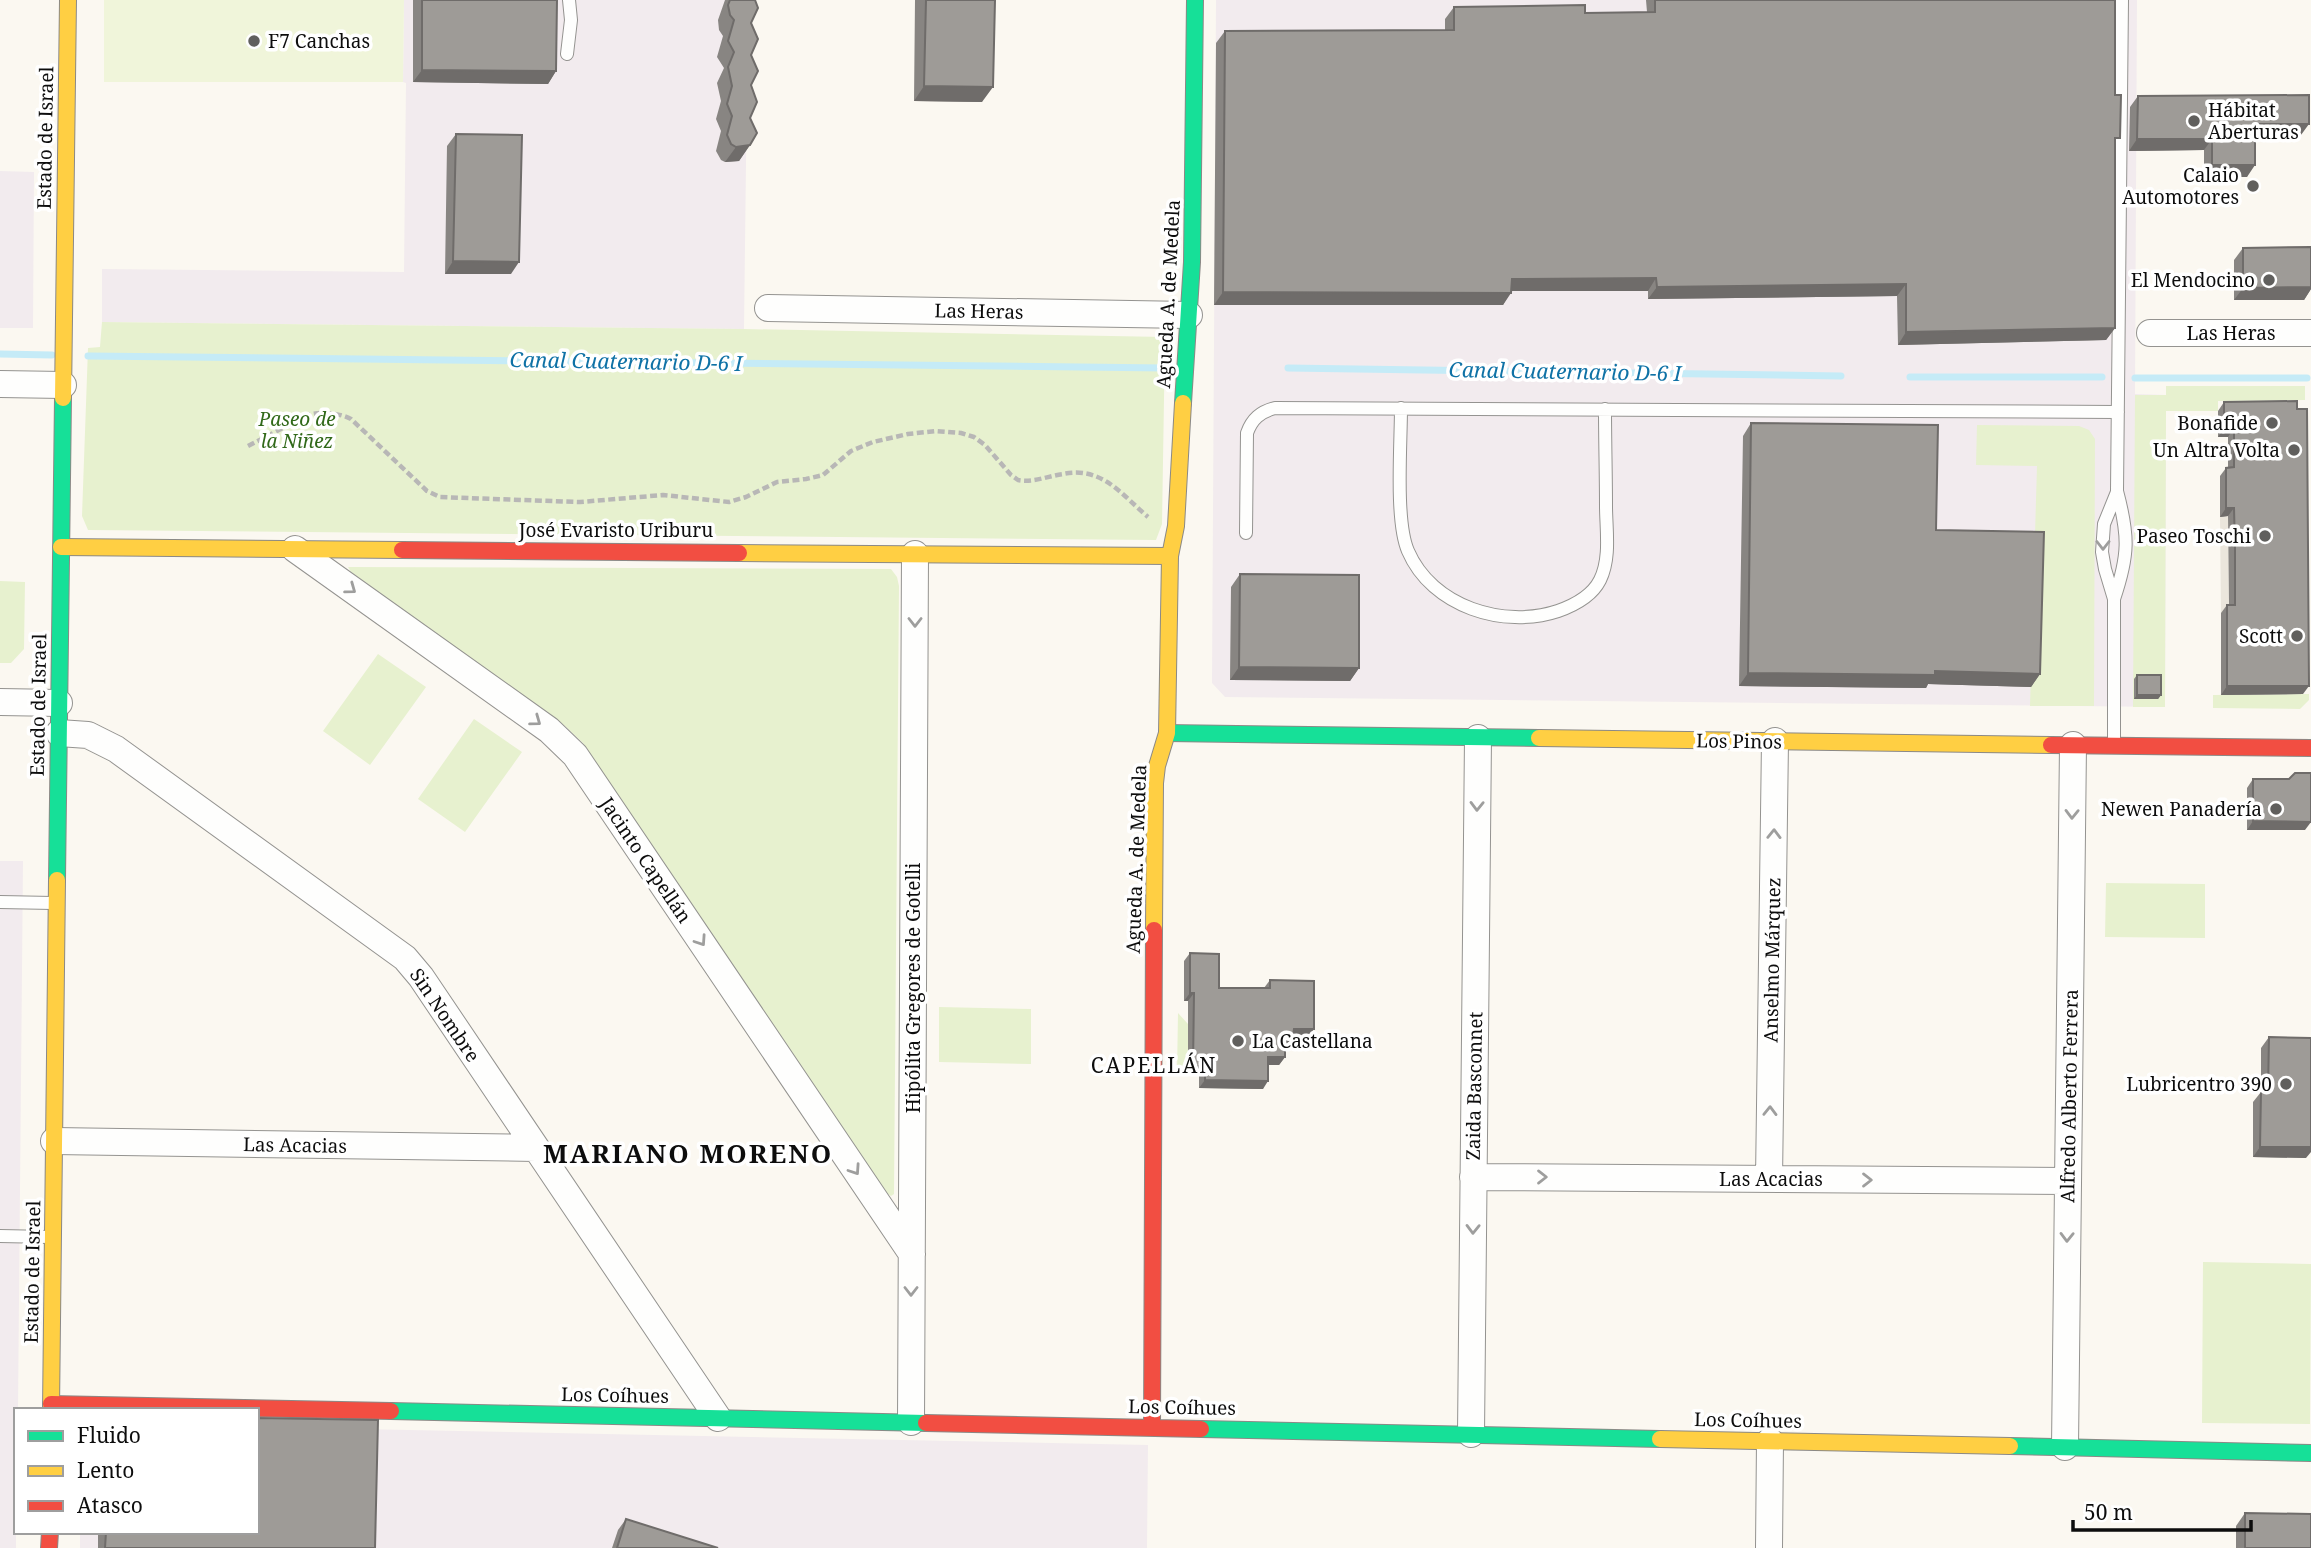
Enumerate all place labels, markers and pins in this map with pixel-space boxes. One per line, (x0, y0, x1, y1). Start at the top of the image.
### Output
place label: F7 Canchas (268, 28, 370, 54)
marker: F7 Canchas (246, 33, 262, 49)
place label: Hábitat Aberturas (2208, 97, 2299, 145)
marker: Hábitat Aberturas (2186, 113, 2202, 129)
place label: Calaio Automotores (2122, 162, 2239, 210)
marker: Calaio Automotores (2245, 178, 2261, 194)
place label: El Mendocino (2131, 267, 2255, 293)
marker: El Mendocino (2261, 272, 2277, 288)
place label: Bonafide (2177, 410, 2258, 436)
marker: Bonafide (2264, 415, 2280, 431)
place label: Un Altra Volta (2153, 437, 2280, 463)
marker: Un Altra Volta (2286, 442, 2302, 458)
place label: Paseo Toschi (2136, 523, 2251, 549)
marker: Paseo Toschi (2257, 528, 2273, 544)
place label: Scott (2239, 623, 2283, 649)
marker: Scott (2289, 628, 2305, 644)
place label: Newen Panadería (2101, 796, 2262, 822)
marker: Newen Panadería (2268, 801, 2284, 817)
place label: La Castellana (1252, 1028, 1373, 1054)
marker: La Castellana (1230, 1033, 1246, 1049)
place label: Lubricentro 390 (2126, 1071, 2272, 1097)
marker: Lubricentro 390 (2278, 1076, 2294, 1092)

